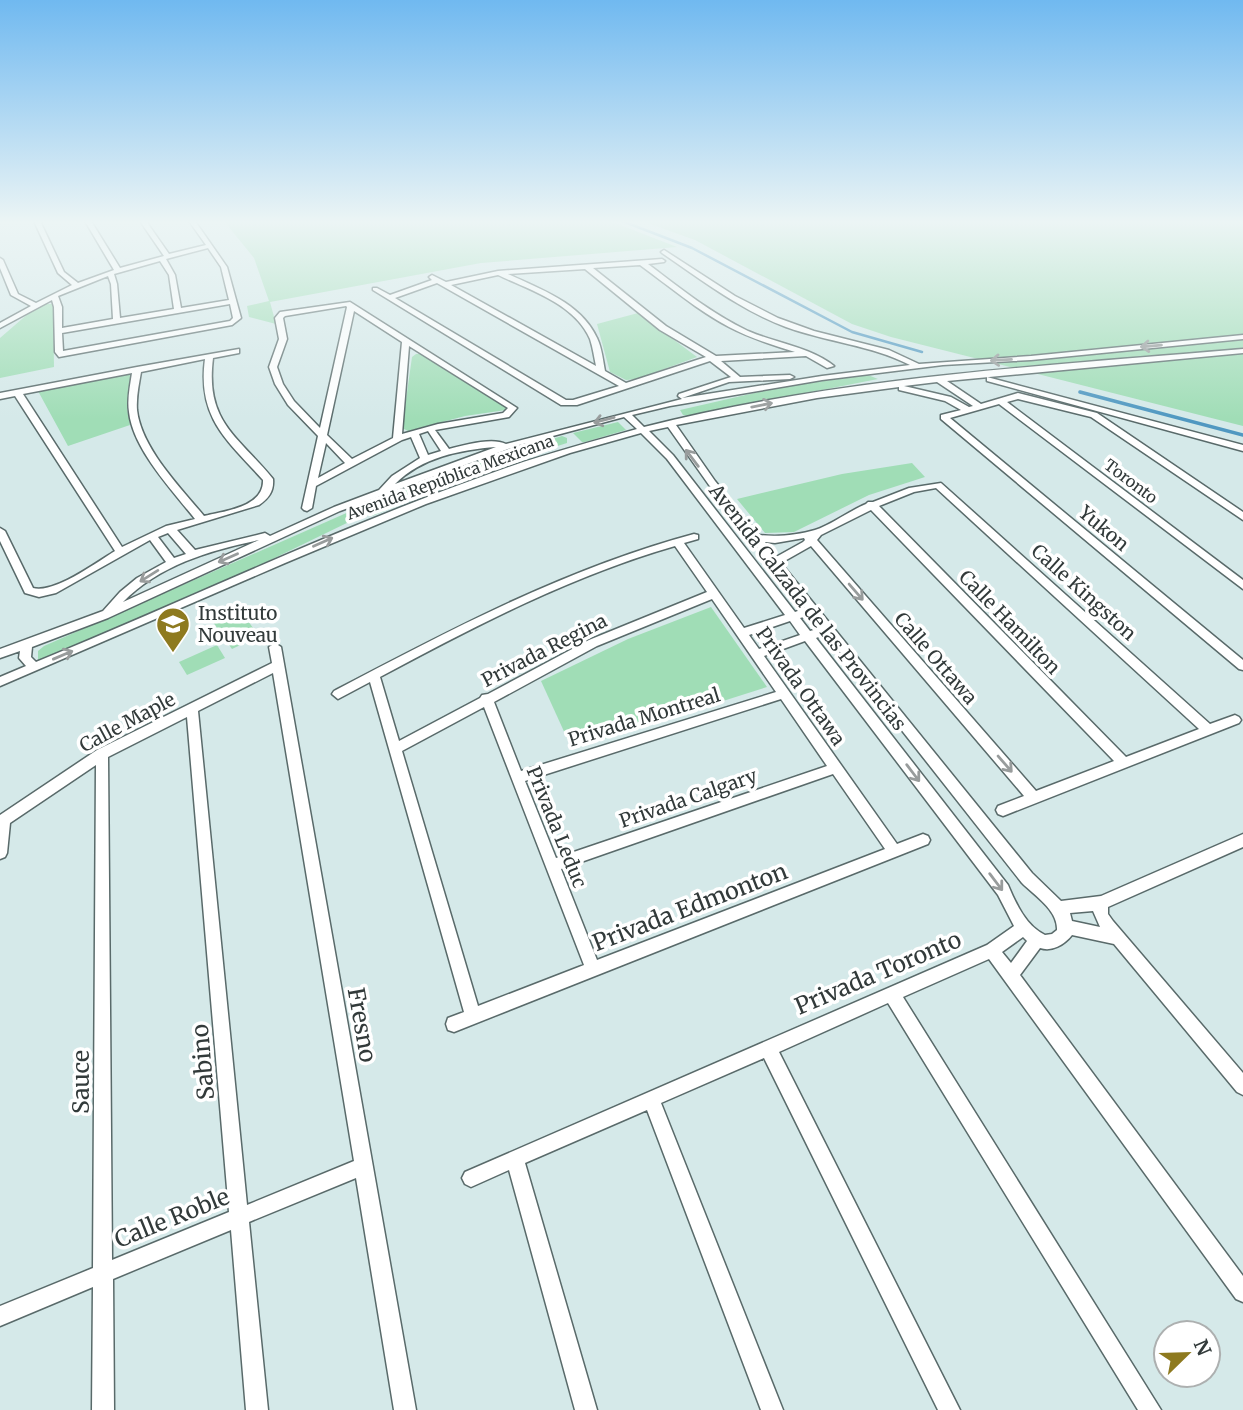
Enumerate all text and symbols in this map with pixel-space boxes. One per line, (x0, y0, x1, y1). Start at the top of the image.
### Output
one-way arrow (1140, 340, 1162, 353)
one-way arrow (990, 354, 1013, 367)
one-way arrow (750, 398, 773, 412)
one-way arrow (593, 414, 615, 427)
street label: Avenida República Mexicana (343, 430, 557, 524)
one-way arrow (685, 449, 700, 467)
street label: Toronto (1100, 454, 1162, 508)
street label: Avenida Calzada de las Provincias (704, 478, 912, 735)
street label: Yukon (1073, 499, 1134, 556)
one-way arrow (312, 534, 334, 547)
street label: Calle Kingston (1027, 539, 1142, 646)
one-way arrow (217, 553, 238, 566)
street label: Calle Hamilton (954, 565, 1066, 679)
one-way arrow (139, 570, 159, 584)
one-way arrow (848, 582, 864, 600)
place label: Instituto Nouveau (198, 601, 278, 647)
school or university icon: Instituto Nouveau (154, 605, 192, 654)
street label: Calle Ottawa (889, 607, 983, 709)
street label: Privada Regina (477, 608, 611, 692)
street label: Privada Ottawa (751, 622, 851, 750)
one-way arrow (52, 648, 73, 661)
street label: Privada Montreal (565, 682, 723, 752)
street label: Calle Maple (75, 687, 179, 757)
one-way arrow (997, 755, 1013, 773)
street label: Privada Leduc (522, 763, 592, 891)
street label: Privada Calgary (616, 763, 760, 833)
one-way arrow (906, 763, 921, 782)
street label: Privada Edmonton (588, 856, 791, 957)
one-way arrow (988, 872, 1003, 891)
street label: Privada Toronto (790, 924, 965, 1021)
street label: Fresno (342, 985, 383, 1064)
street label: Sabino (185, 1023, 220, 1101)
street label: Sauce (66, 1050, 95, 1114)
street label: Calle Roble (110, 1181, 233, 1254)
north arrow (1152, 1319, 1222, 1389)
text: N (1189, 1336, 1217, 1359)

